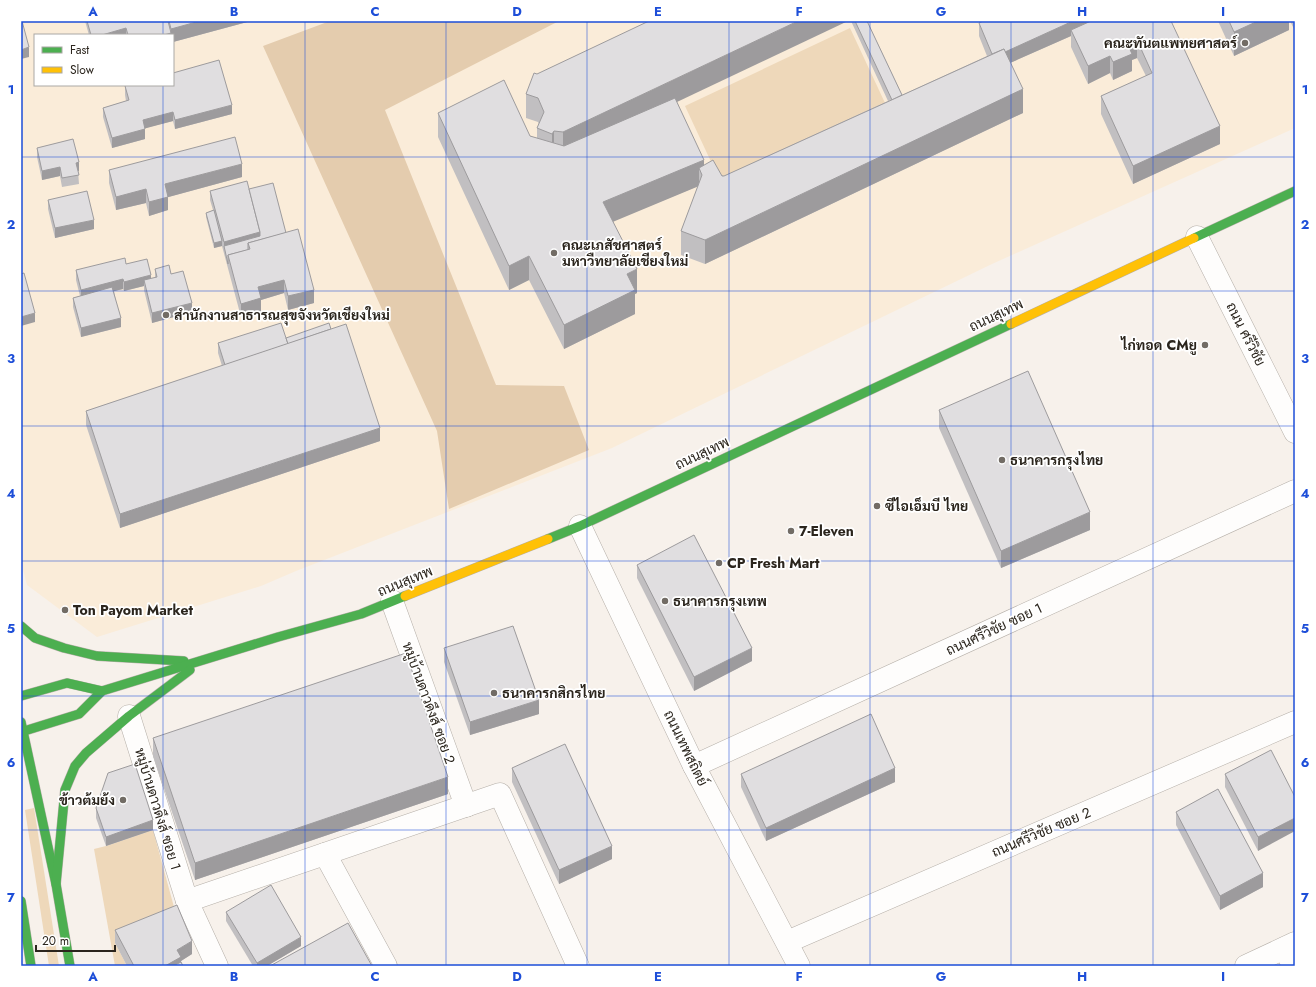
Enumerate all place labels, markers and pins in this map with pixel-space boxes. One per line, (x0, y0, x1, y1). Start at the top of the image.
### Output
place label: คณะทันตแพทยศาสตร์ (1104, 33, 1238, 53)
marker: คณะทันตแพทยศาสตร์ (1240, 38, 1250, 48)
place label: คณะเภสัชศาสตร์ มหาวืทยาลัยเชียงใหม่ (562, 235, 688, 271)
marker: คณะเภสัชศาสตร์ มหาวืทยาลัยเชียงใหม่ (549, 248, 559, 258)
place label: สำนักงานสาธารณสุขจังหวัดเชียงใหม่ (174, 305, 390, 326)
marker: สำนักงานสาธารณสุขจังหวัดเชียงใหม่ (161, 310, 171, 320)
place label: ไก่ทอด CMยู (1120, 335, 1197, 356)
marker: ไก่ทอด CMยู (1200, 340, 1210, 350)
place label: ธนาคารกรุงไทย (1010, 450, 1103, 471)
marker: ธนาคารกรุงไทย (997, 455, 1007, 465)
place label: ซีไอเอ็มบี ไทย (885, 496, 968, 516)
marker: ซีไอเอ็มบี ไทย (872, 501, 882, 511)
place label: 7-Eleven (799, 521, 854, 541)
marker: 7-Eleven (786, 526, 796, 536)
place label: CP Fresh Mart (727, 553, 820, 573)
marker: CP Fresh Mart (714, 558, 724, 568)
place label: ธนาคารกรุงเทพ (673, 591, 767, 612)
marker: ธนาคารกรุงเทพ (660, 596, 670, 606)
place label: Ton Payom Market (73, 600, 193, 620)
marker: Ton Payom Market (60, 605, 70, 615)
place label: ธนาคารกสิกรไทย (502, 683, 605, 703)
marker: ธนาคารกสิกรไทย (489, 688, 499, 698)
place label: ข้าวต้มย้ง (59, 790, 115, 810)
marker: ข้าวต้มย้ง (118, 795, 128, 805)

